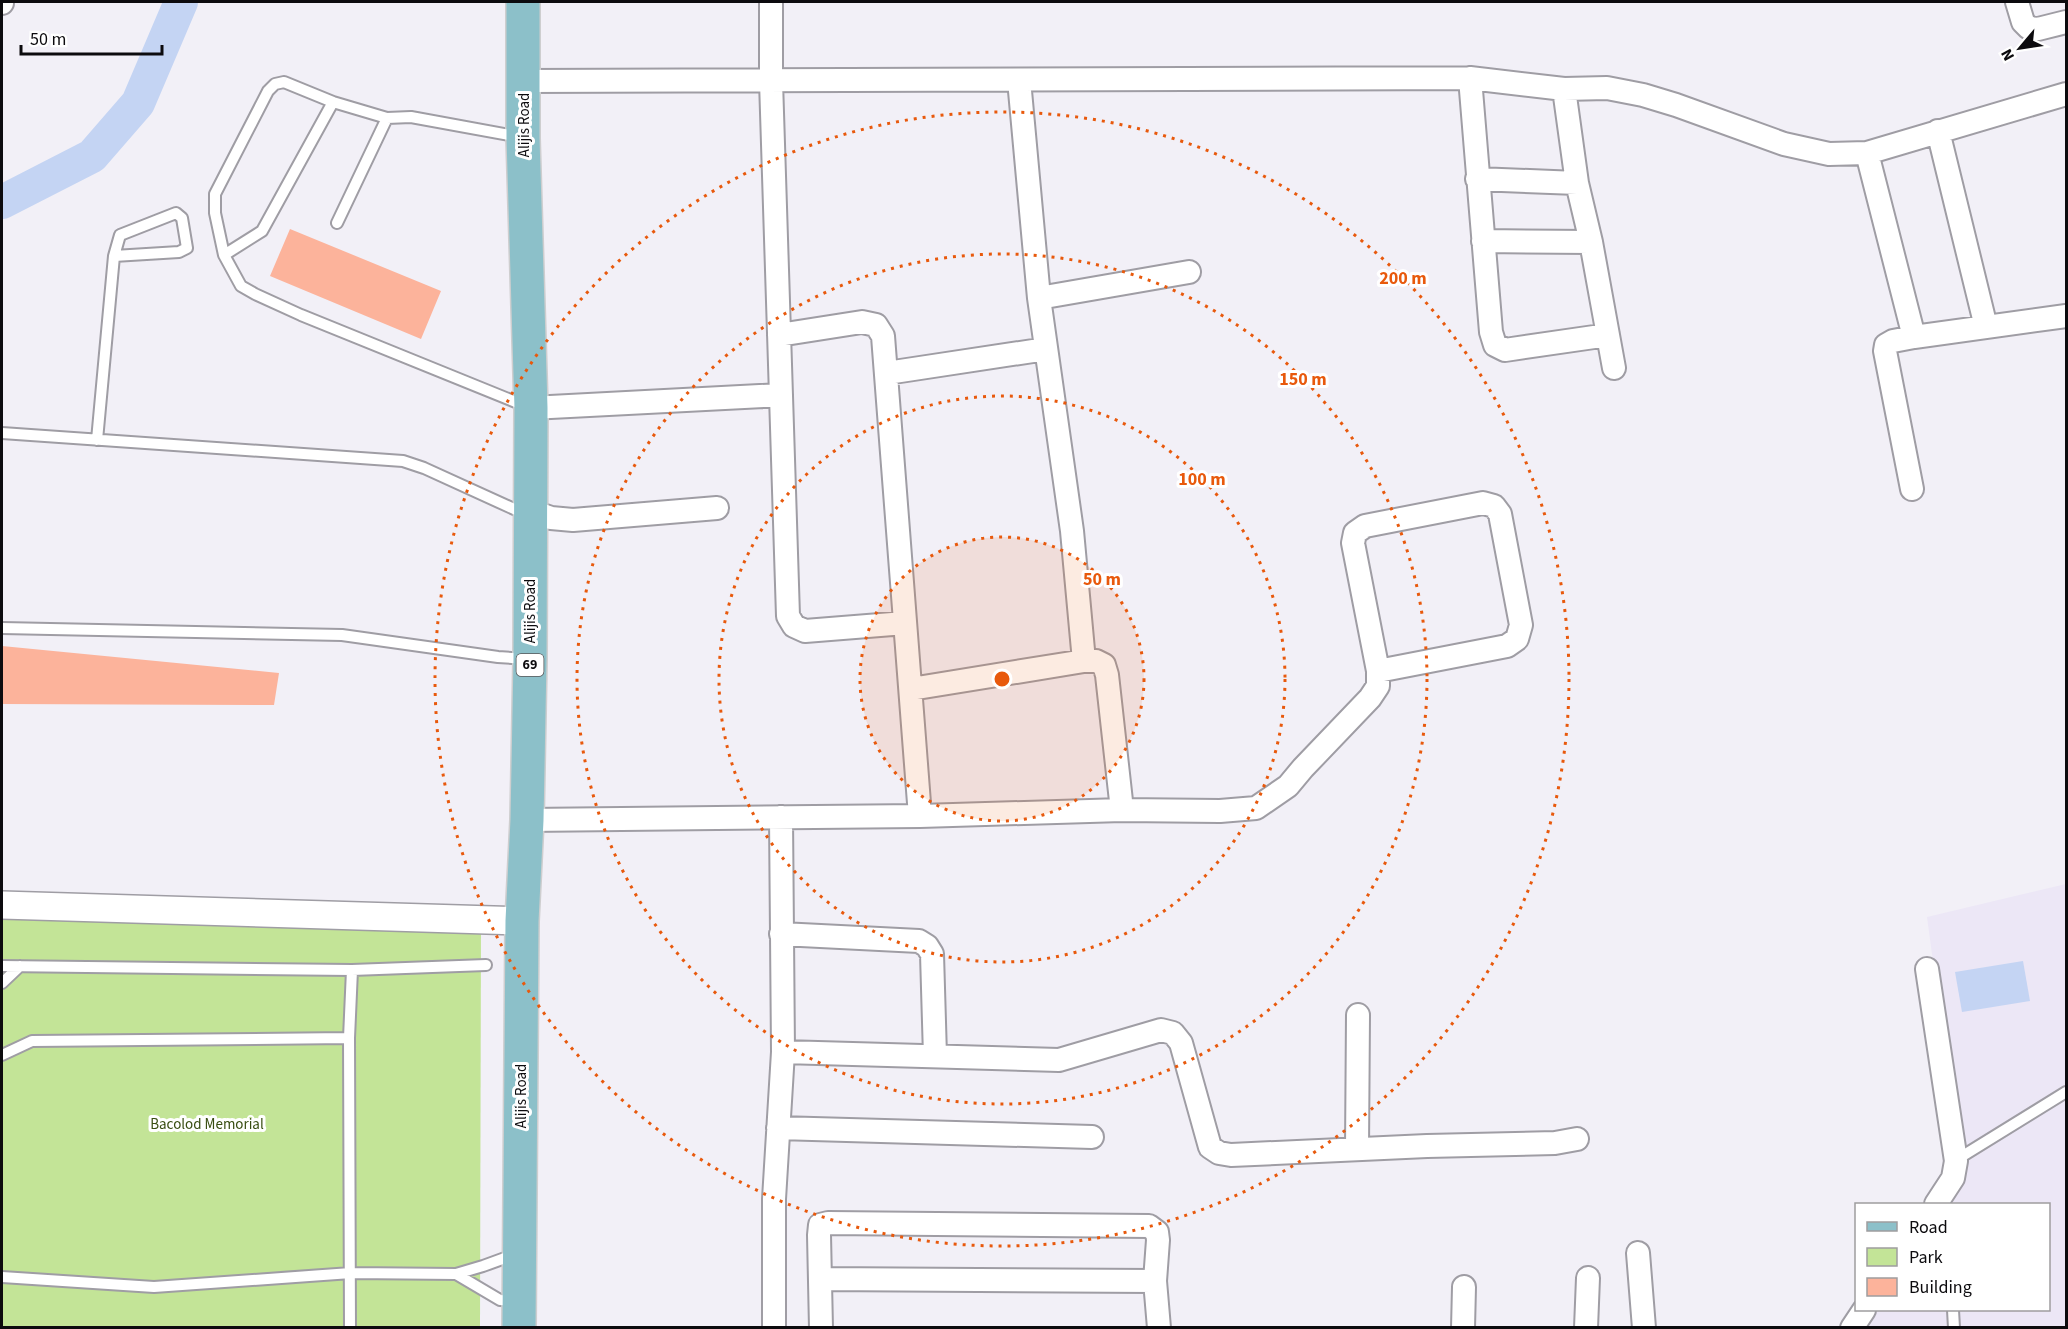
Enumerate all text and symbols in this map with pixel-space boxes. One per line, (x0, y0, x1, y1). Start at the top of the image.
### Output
scale bar (21, 18, 162, 56)
north arrow (1990, 18, 2050, 78)
text: 50 m (30, 27, 66, 52)
text: N (1996, 45, 2020, 65)
street label: Alijis Road (514, 93, 535, 157)
text: 200 m (1379, 266, 1427, 291)
text: 150 m (1279, 367, 1327, 392)
text: 100 m (1178, 467, 1226, 492)
text: 50 m (1083, 567, 1121, 592)
street label: Alijis Road (520, 579, 541, 643)
road number: 69 (516, 654, 544, 676)
centre of rings (992, 669, 1012, 689)
street label: Alijis Road (511, 1064, 532, 1128)
park label: Bacolod Memorial (150, 1114, 264, 1135)
legend (1855, 1203, 2050, 1311)
text: Road (1909, 1215, 1948, 1240)
text: Park (1909, 1245, 1943, 1270)
text: Building (1909, 1275, 1972, 1300)

